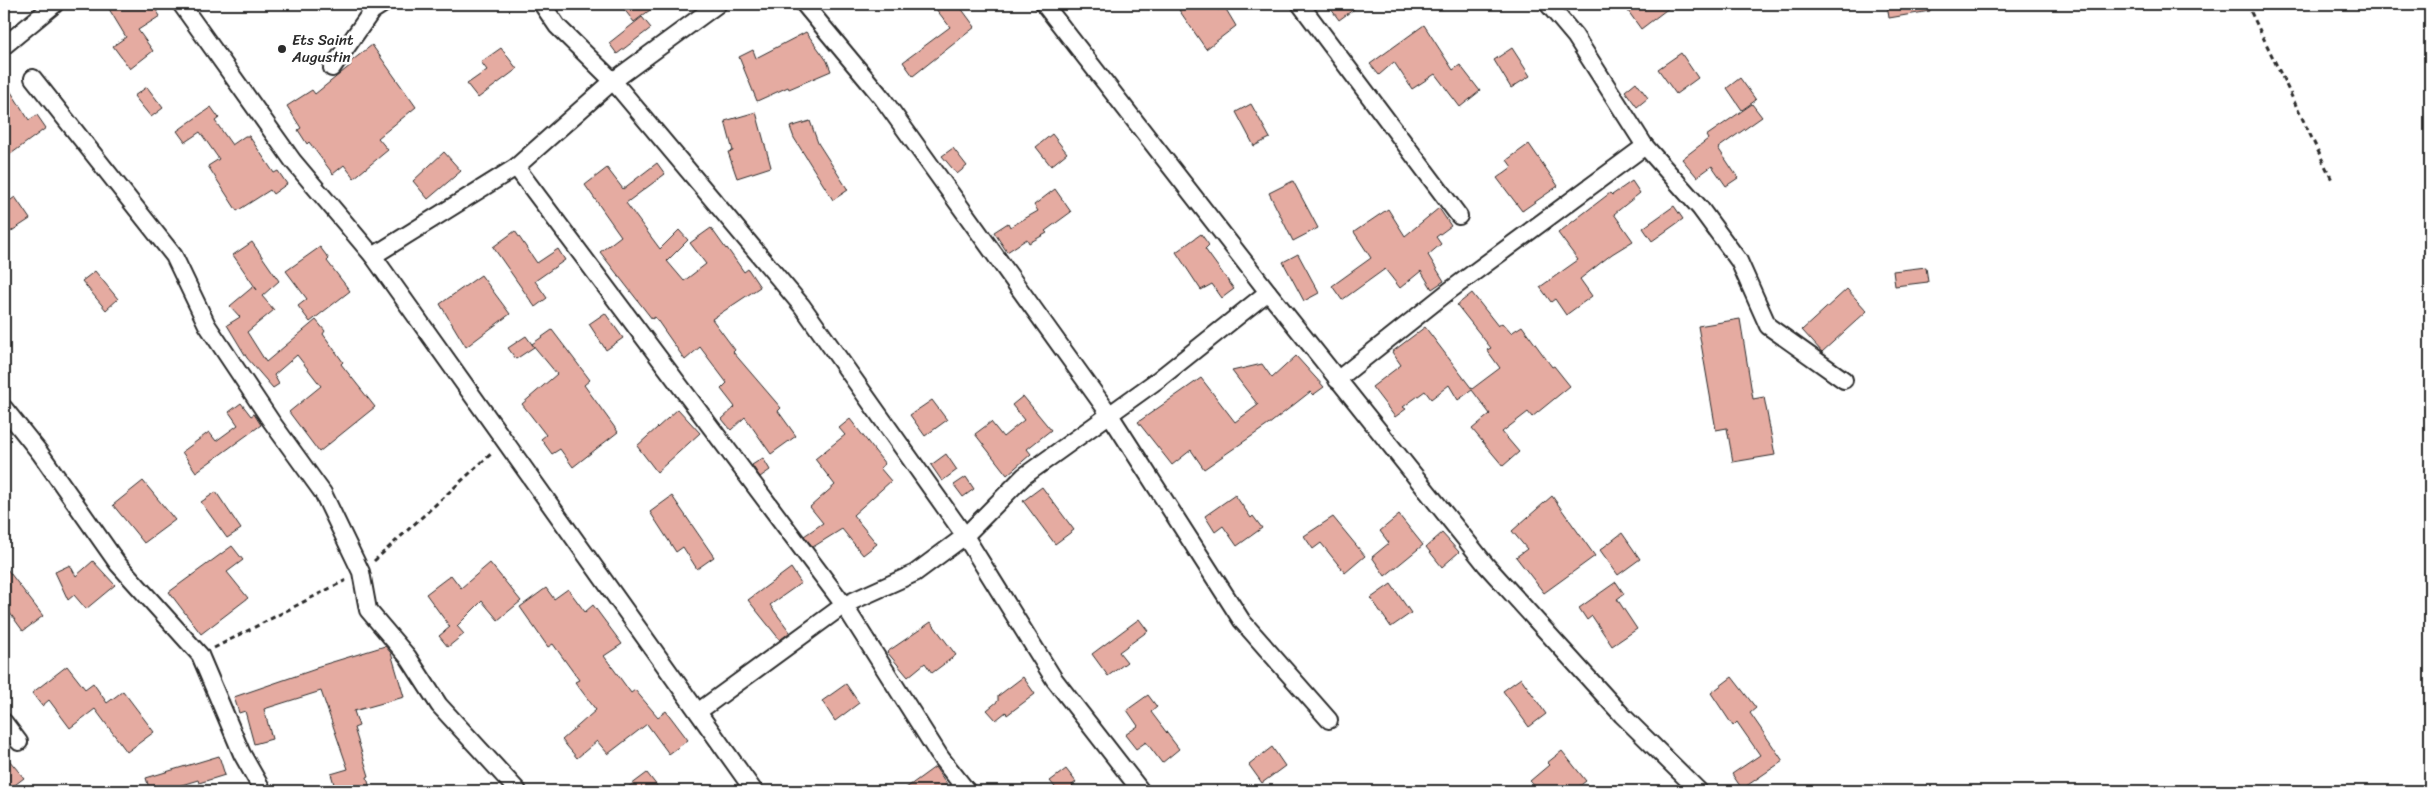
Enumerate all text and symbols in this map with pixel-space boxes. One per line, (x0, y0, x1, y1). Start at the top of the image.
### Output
place label: Ets Saint Augustin (291, 27, 354, 70)
marker: Ets Saint Augustin (276, 43, 288, 55)

